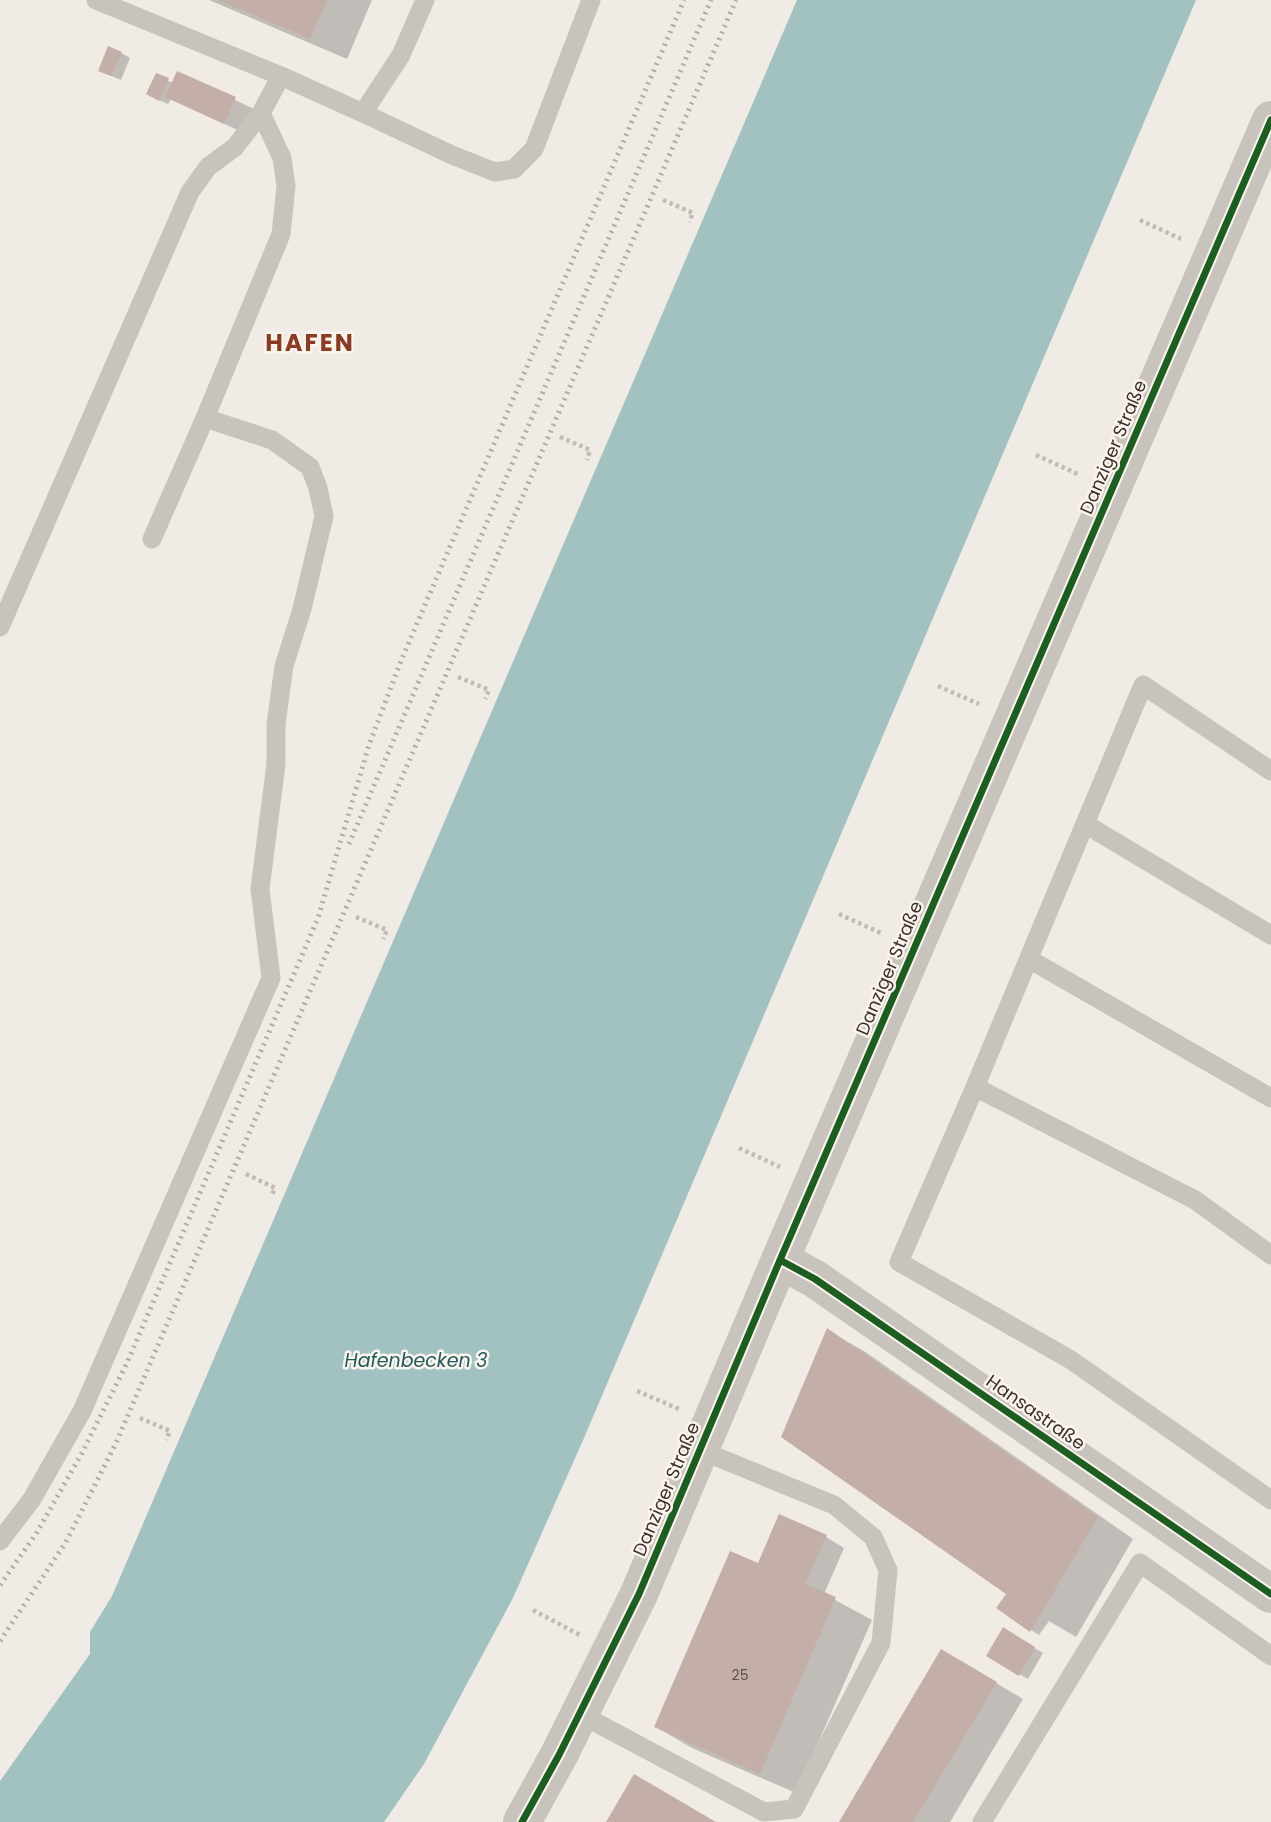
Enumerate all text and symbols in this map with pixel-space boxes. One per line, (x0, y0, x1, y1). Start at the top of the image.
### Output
district label: HAFEN (265, 326, 355, 359)
street label: Danziger Straße (1073, 376, 1153, 518)
street label: Danziger Straße (849, 897, 929, 1039)
water label: Hafenbecken 3 (345, 1347, 487, 1374)
street label: Hansastraße (981, 1369, 1091, 1455)
street label: Danziger Straße (626, 1418, 706, 1560)
house number: 25 (732, 1665, 748, 1685)

